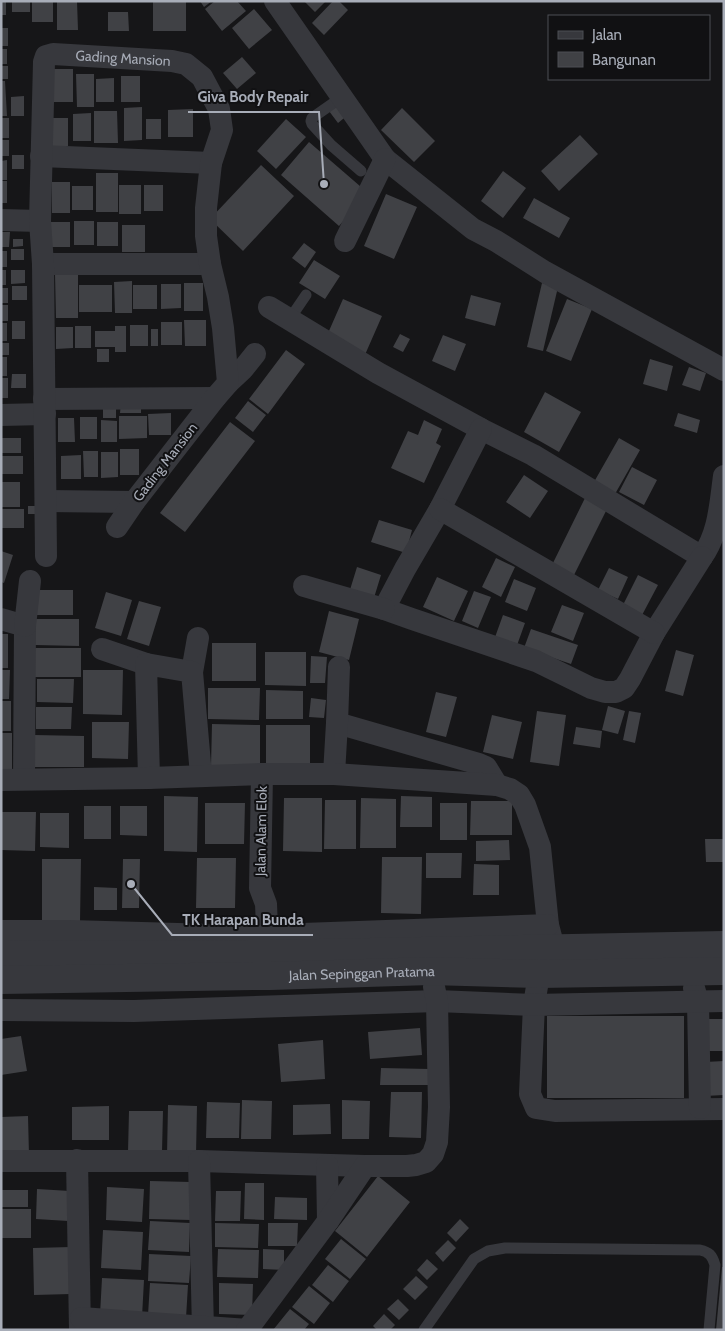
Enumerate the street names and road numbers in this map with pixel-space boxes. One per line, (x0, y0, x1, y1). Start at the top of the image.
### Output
street label: Gading Mansion (75, 46, 171, 70)
street label: Gading Mansion (129, 419, 201, 505)
street label: Jalan Alam Elok (251, 785, 271, 877)
street label: Jalan Sepinggan Pratama (288, 962, 435, 984)

